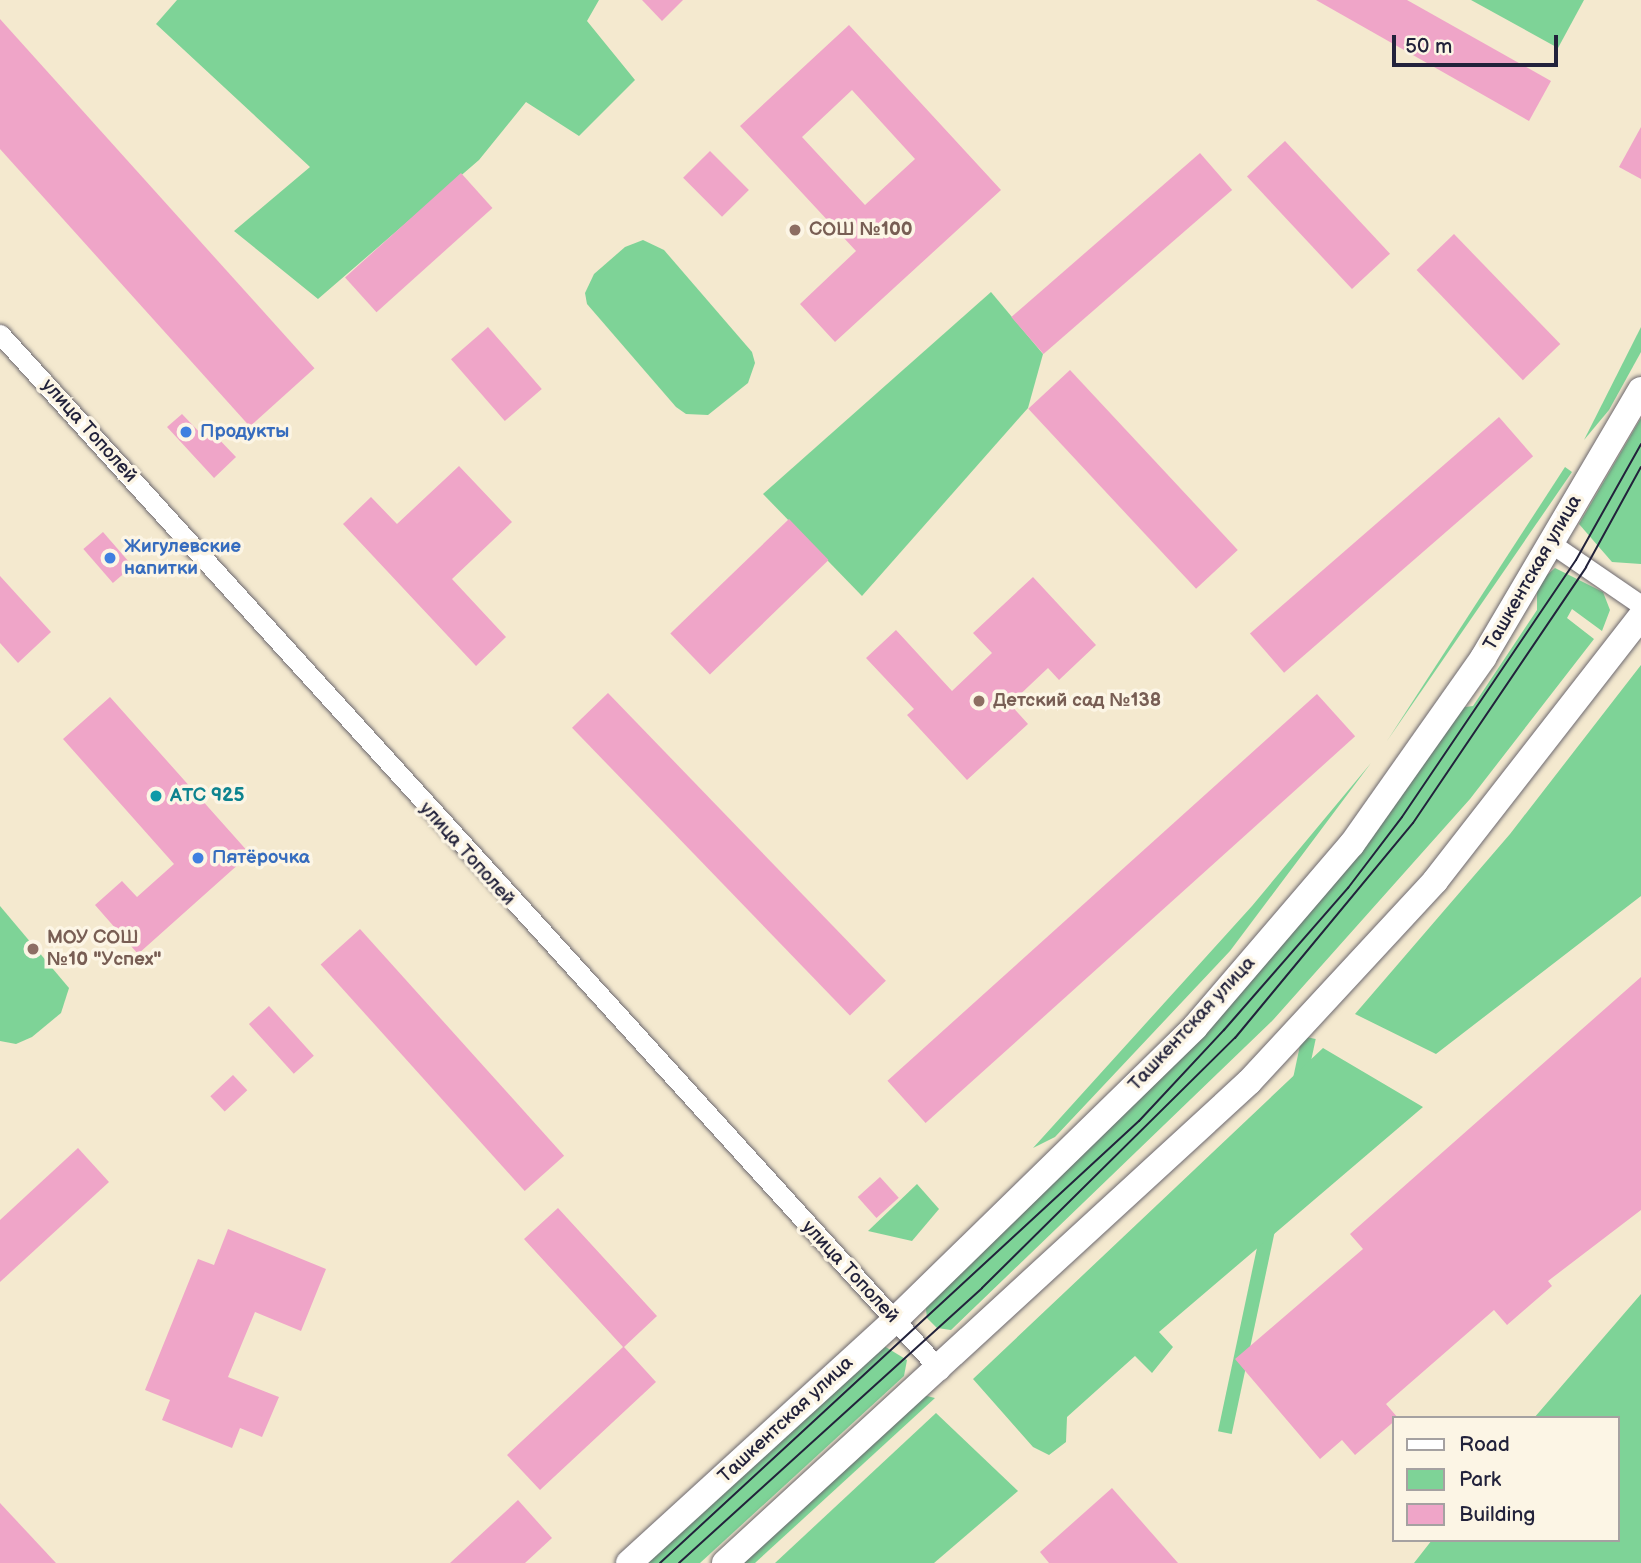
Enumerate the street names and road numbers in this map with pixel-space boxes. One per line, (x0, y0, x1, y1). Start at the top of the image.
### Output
street label: улица Тополей (36, 374, 142, 488)
street label: Ташкентская улица (1479, 491, 1587, 655)
street label: улица Тополей (414, 797, 520, 911)
street label: Ташкентская улица (1124, 952, 1260, 1096)
street label: улица Тополей (797, 1216, 903, 1328)
street label: Ташкентская улица (714, 1352, 858, 1488)

